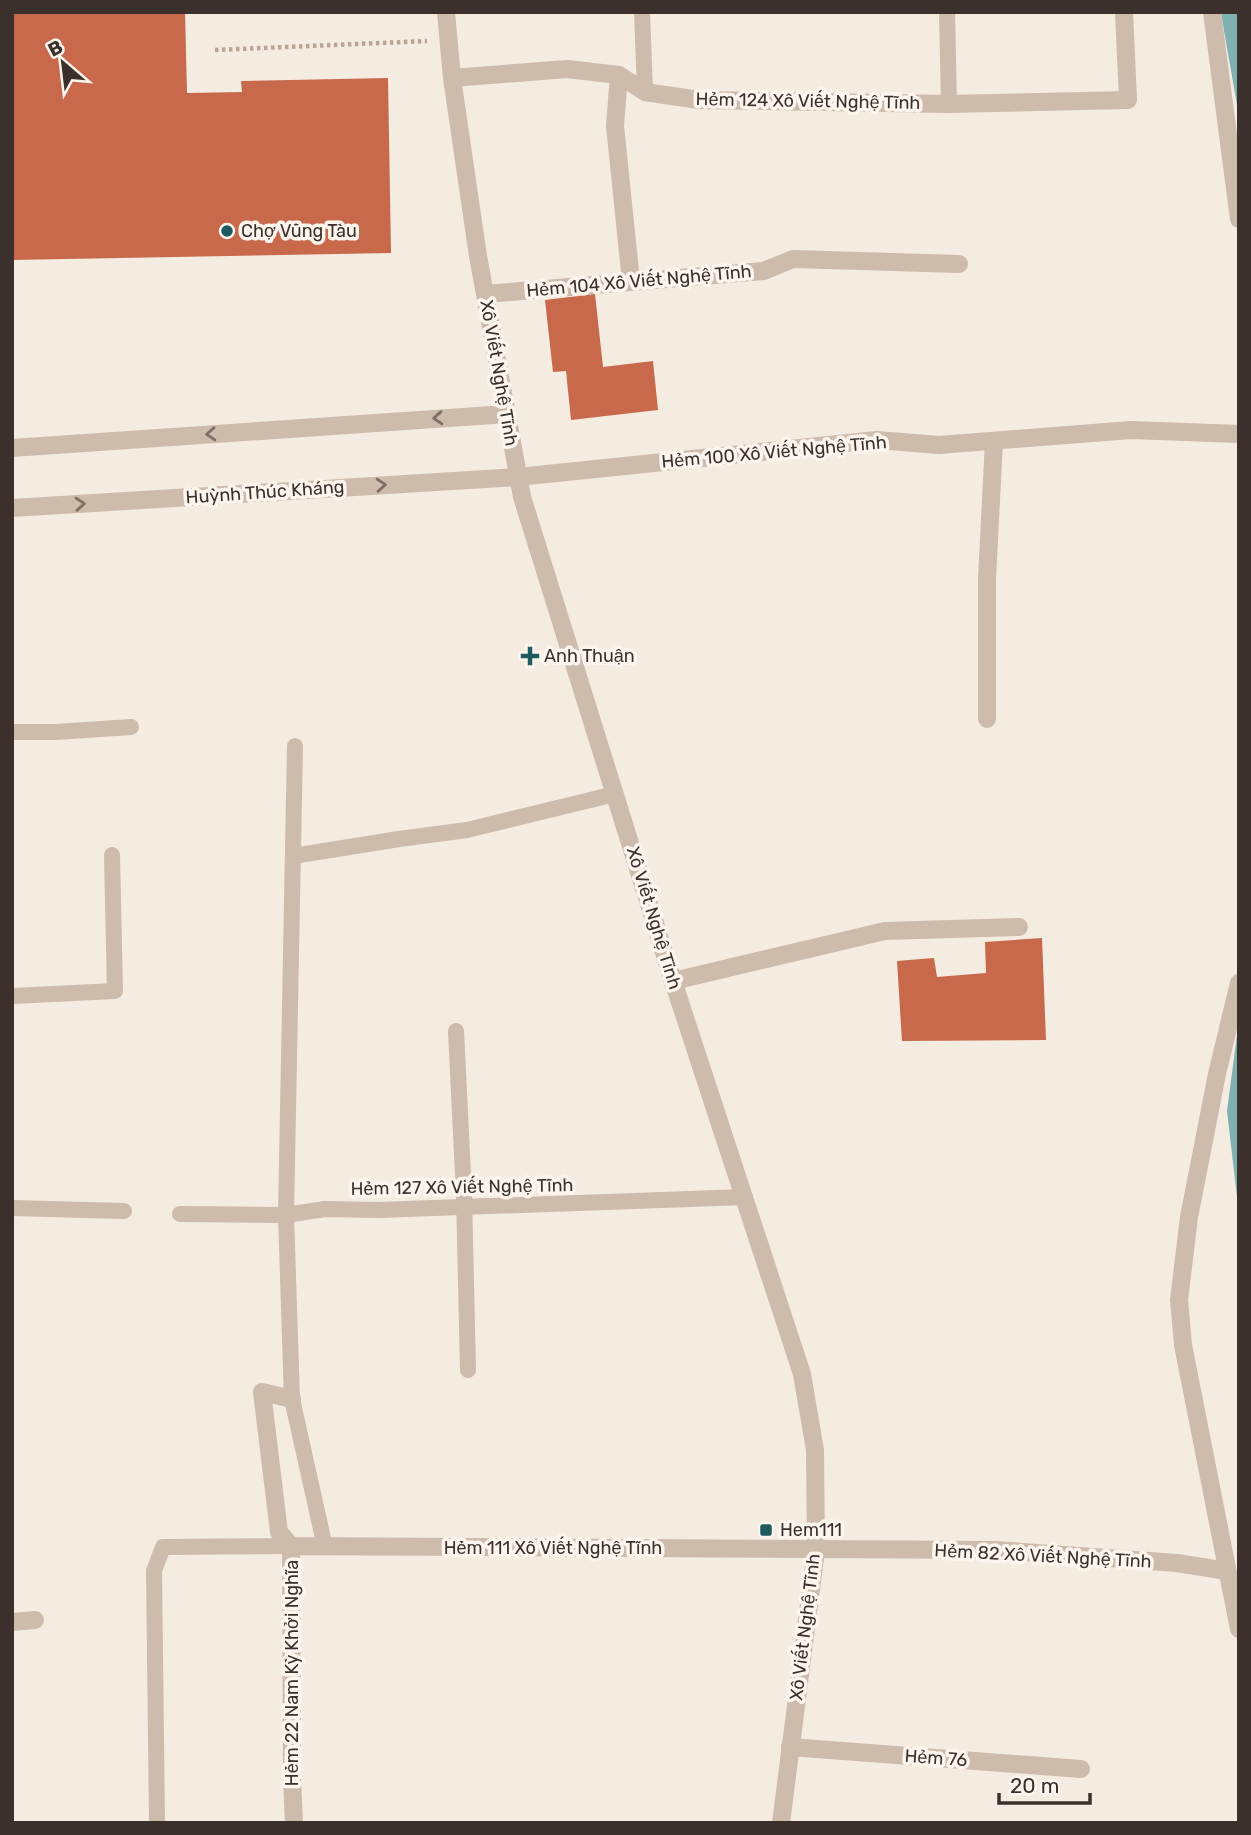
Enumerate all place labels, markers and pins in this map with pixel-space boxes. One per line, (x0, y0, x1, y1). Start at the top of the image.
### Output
place label: Chợ Vũng Tàu (241, 220, 357, 242)
marker: Chợ Vũng Tàu (219, 223, 235, 239)
place label: Anh Thuận (544, 645, 635, 667)
marker: Anh Thuận (522, 648, 538, 664)
place label: Hem111 (780, 1519, 842, 1541)
marker: Hem111 (758, 1522, 774, 1538)

